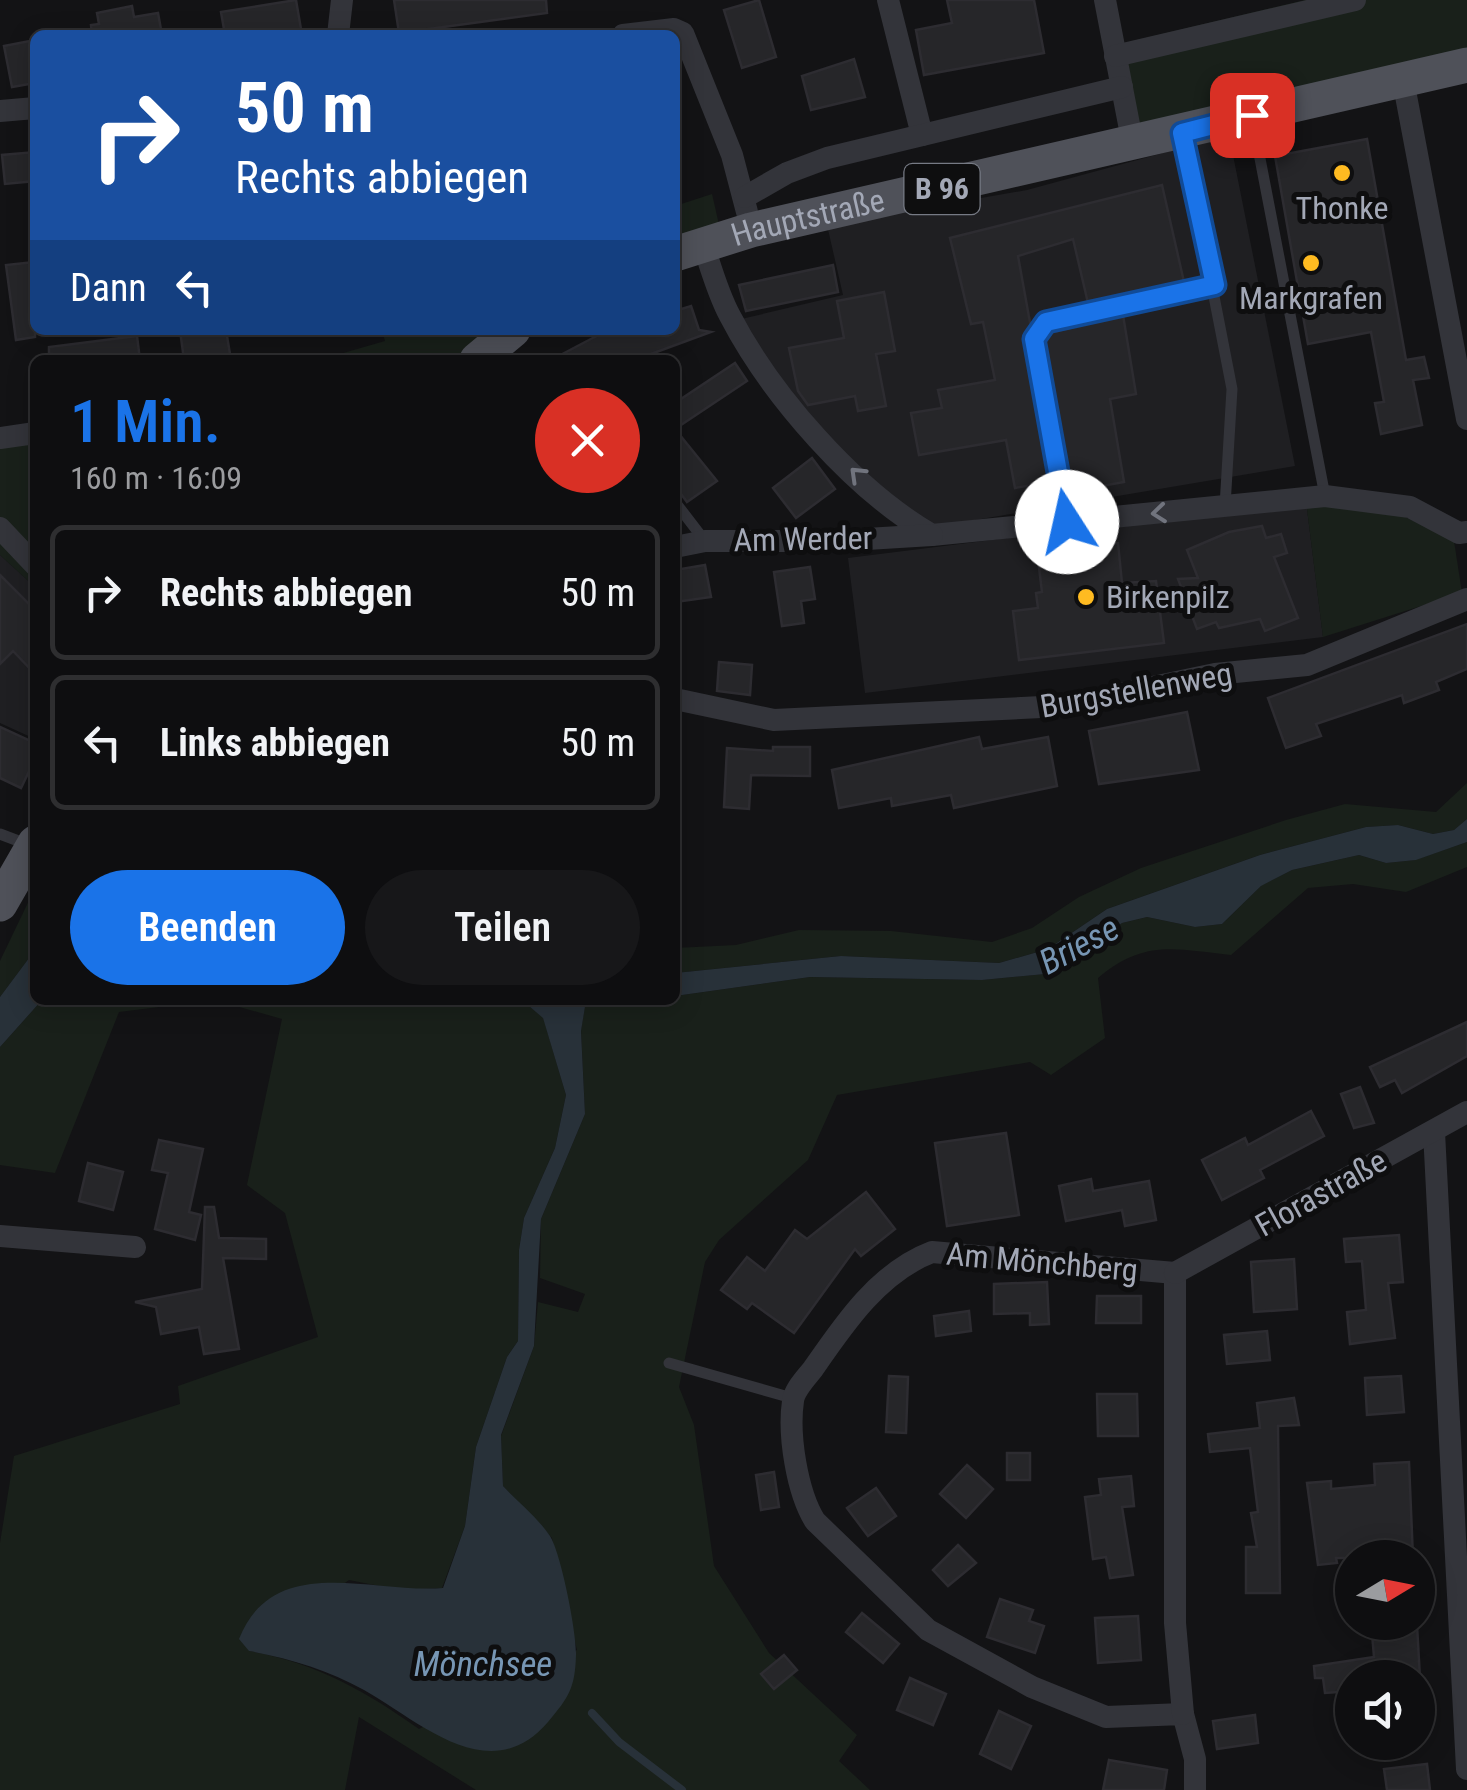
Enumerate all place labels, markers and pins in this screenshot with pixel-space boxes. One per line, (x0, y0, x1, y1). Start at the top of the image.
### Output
pin (1210, 73, 1295, 158)
marker: Thonke (1331, 162, 1353, 184)
place label: Thonke (1296, 189, 1388, 227)
marker: Markgrafen (1300, 252, 1322, 274)
place label: Markgrafen (1239, 279, 1383, 317)
place label: Birkenpilz (1106, 578, 1230, 616)
marker: Birkenpilz (1075, 586, 1097, 608)

